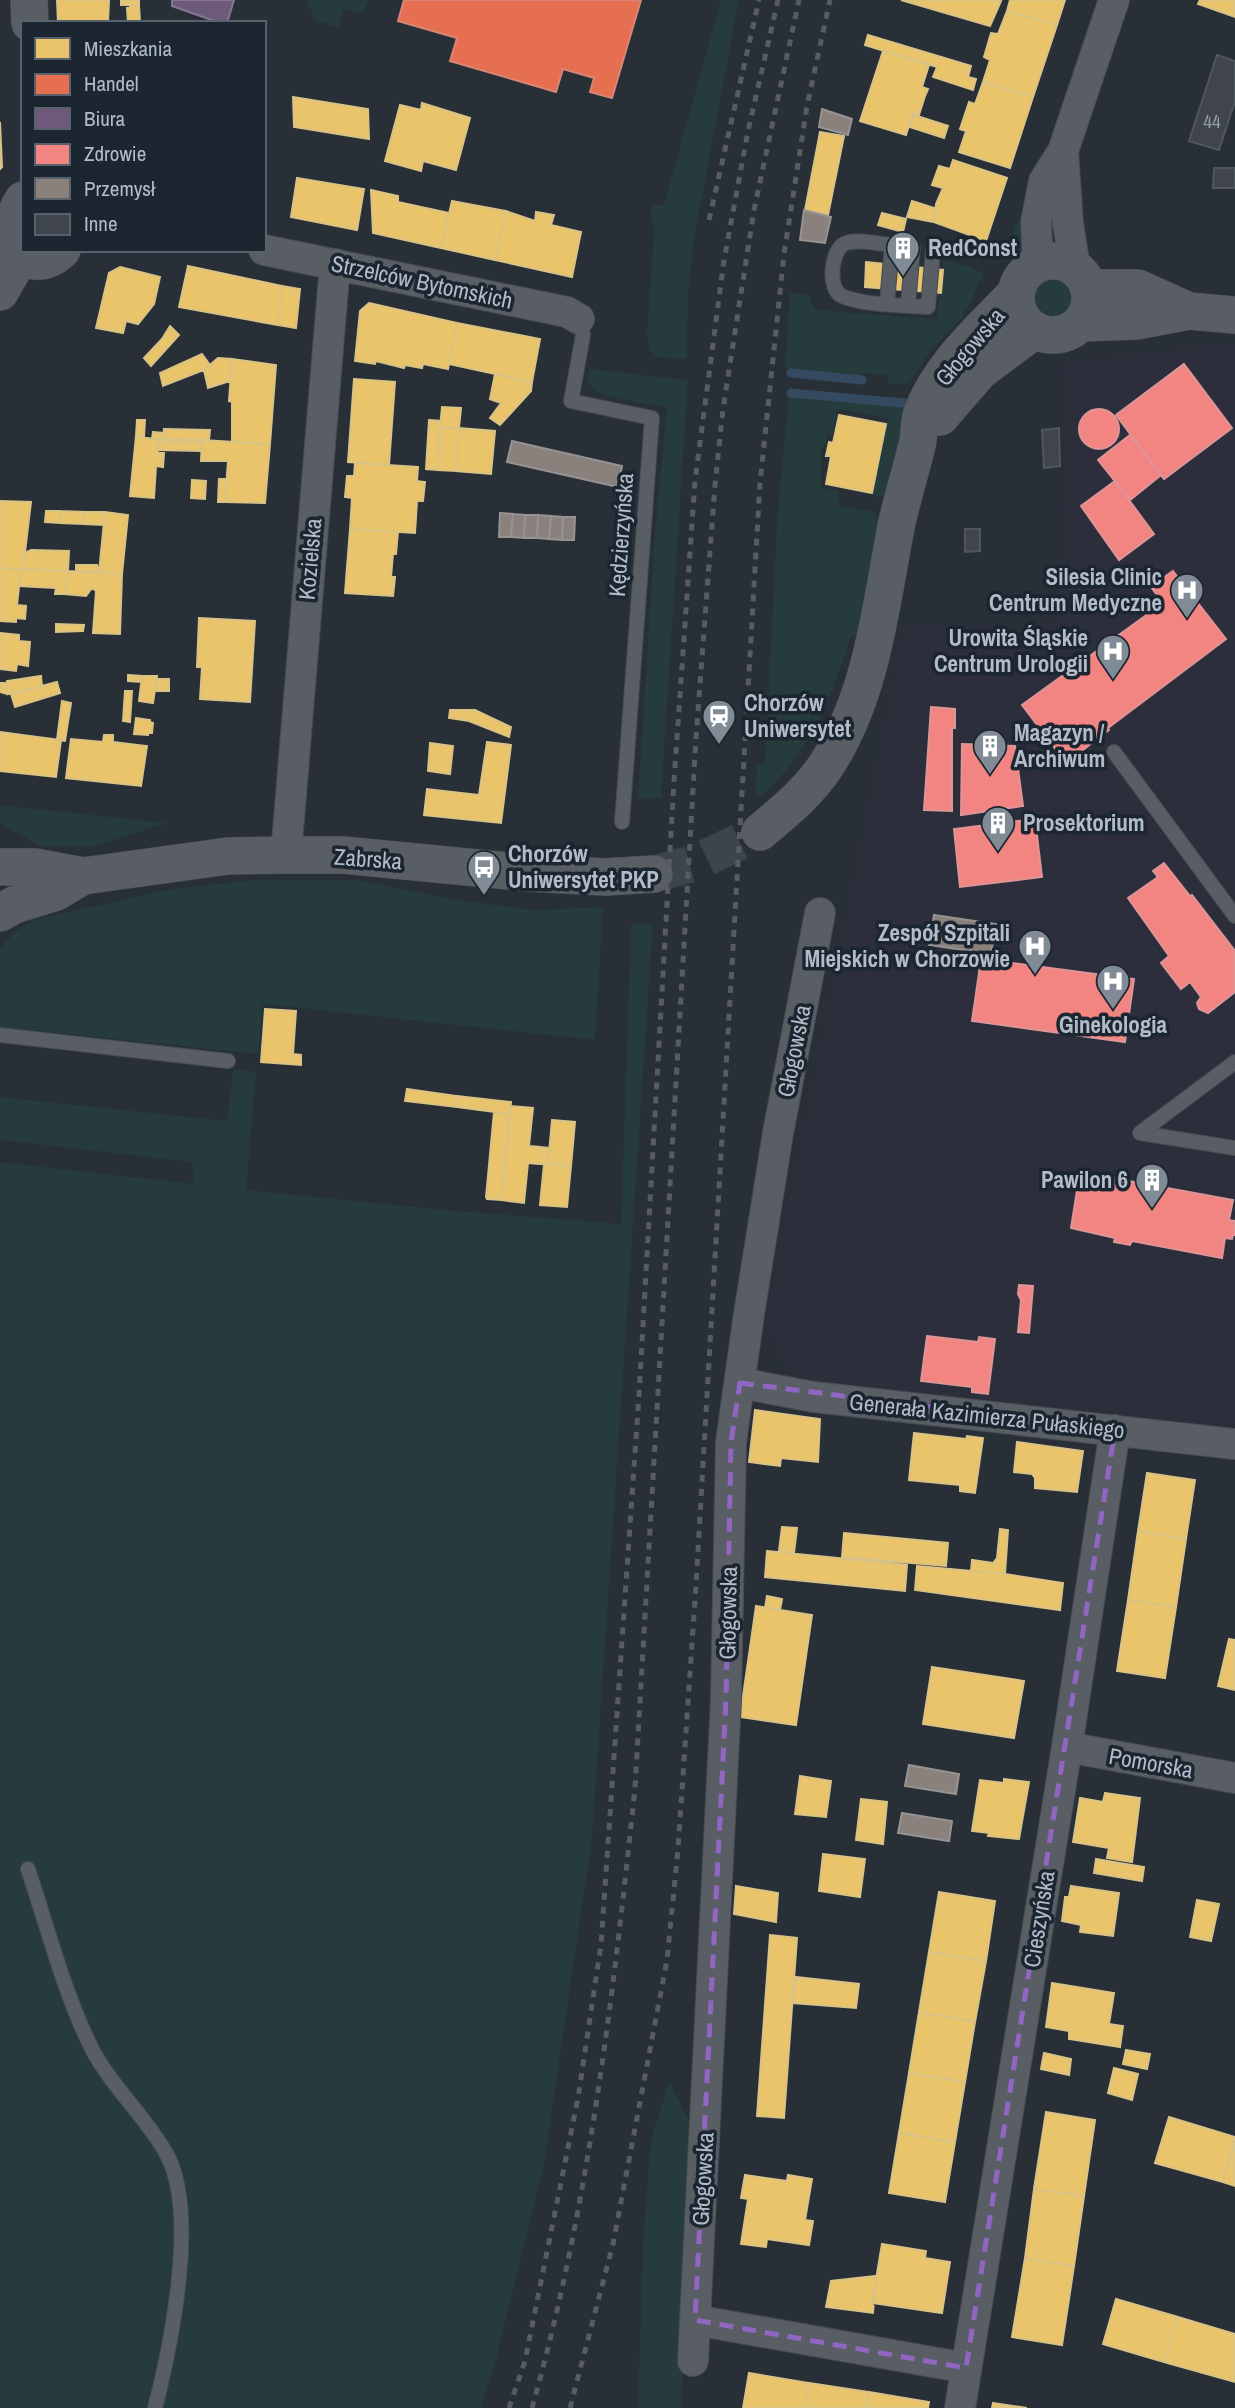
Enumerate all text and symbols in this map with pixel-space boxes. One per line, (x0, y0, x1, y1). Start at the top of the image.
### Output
legend (21, 21, 266, 252)
text: Mieszkania (84, 34, 172, 63)
text: Handel (84, 69, 139, 98)
text: Biura (84, 104, 126, 133)
house number: 44 (1203, 108, 1221, 134)
text: Zdrowie (84, 139, 146, 168)
text: Przemysł (84, 174, 156, 203)
text: Inne (84, 209, 118, 238)
building icon: RedConst (884, 229, 922, 278)
place label: RedConst (928, 232, 1017, 263)
street label: Strzelców Bytomskich (329, 247, 516, 316)
street label: Głogowska (928, 301, 1012, 392)
street label: Kędzierzyńska (601, 472, 640, 598)
street label: Kozielska (290, 516, 329, 601)
place label: Silesia Clinic Centrum Medyczne (989, 561, 1162, 618)
hospital icon: Silesia Clinic Centrum Medyczne (1168, 571, 1206, 620)
place label: Urowita Śląskie Centrum Urologii (934, 622, 1088, 679)
hospital icon: Urowita Śląskie Centrum Urologii (1094, 632, 1132, 681)
place label: Chorzów Uniwersytet (744, 687, 851, 744)
station icon: Chorzów Uniwersytet (700, 697, 738, 746)
place label: Magazyn / Archiwum (1014, 717, 1105, 774)
building icon: Magazyn / Archiwum (971, 727, 1009, 776)
building icon: Prosektorium (979, 804, 1017, 853)
place label: Prosektorium (1023, 807, 1145, 838)
place label: Chorzów Uniwersytet PKP (508, 838, 659, 895)
street label: Zabrska (333, 841, 404, 876)
bus stop icon: Chorzów Uniwersytet PKP (465, 848, 503, 897)
place label: Zespół Szpitali Miejskich w Chorzowie (805, 917, 1010, 974)
hospital icon: Zespół Szpitali Miejskich w Chorzowie (1016, 927, 1054, 976)
hospital icon: Ginekologia (1094, 962, 1132, 1011)
street label: Głogowska (769, 1002, 818, 1100)
place label: Ginekologia (1059, 1009, 1167, 1040)
building icon: Pawilon 6 (1133, 1161, 1171, 1210)
place label: Pawilon 6 (1041, 1164, 1128, 1195)
street label: Generała Kazimierza Pułaskiego (848, 1386, 1126, 1445)
street label: Głogowska (711, 1566, 744, 1660)
street label: Pomorska (1107, 1740, 1196, 1785)
street label: Cieszyńska (1016, 1868, 1062, 1969)
street label: Głogowska (685, 2131, 720, 2226)

